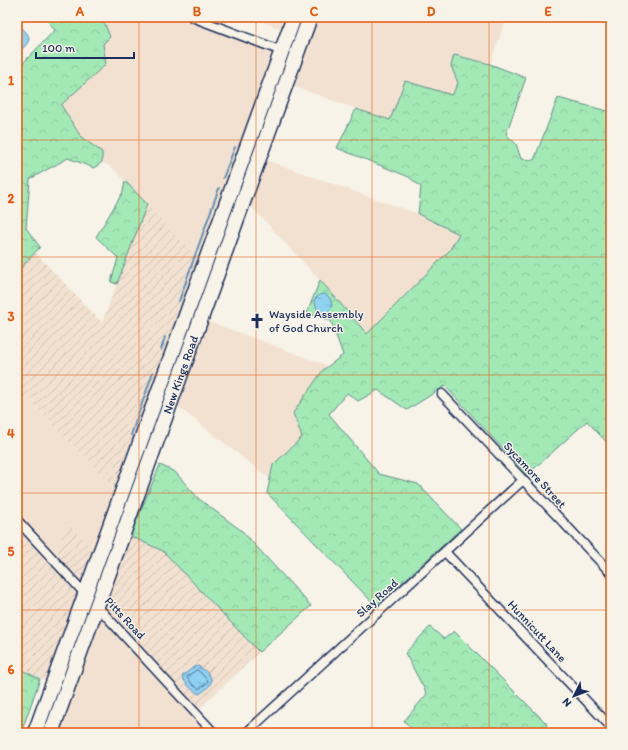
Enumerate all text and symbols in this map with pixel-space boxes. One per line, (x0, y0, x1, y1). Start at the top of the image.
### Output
text: A (75, 4, 85, 19)
text: B (193, 4, 202, 19)
text: C (310, 4, 319, 19)
text: D (427, 4, 436, 19)
text: E (544, 4, 552, 19)
scale bar (36, 34, 134, 60)
text: 100 m (42, 41, 75, 55)
text: 1 (8, 73, 14, 88)
text: 2 (8, 191, 15, 206)
place label: Wayside Assembly of God Church (269, 307, 364, 335)
text: 3 (7, 309, 15, 324)
church icon: Wayside Assembly of God Church (248, 312, 266, 330)
street label: New Kings Road (160, 333, 201, 416)
text: 4 (7, 426, 15, 441)
street label: Sycamore Street (501, 439, 570, 511)
text: 5 (8, 544, 15, 559)
street label: Slay Road (353, 575, 401, 620)
street label: Pitts Road (102, 594, 148, 642)
street label: Hunnicutt Lane (505, 597, 569, 665)
text: 6 (8, 662, 15, 677)
north arrow (554, 676, 594, 716)
text: N (560, 695, 574, 709)

